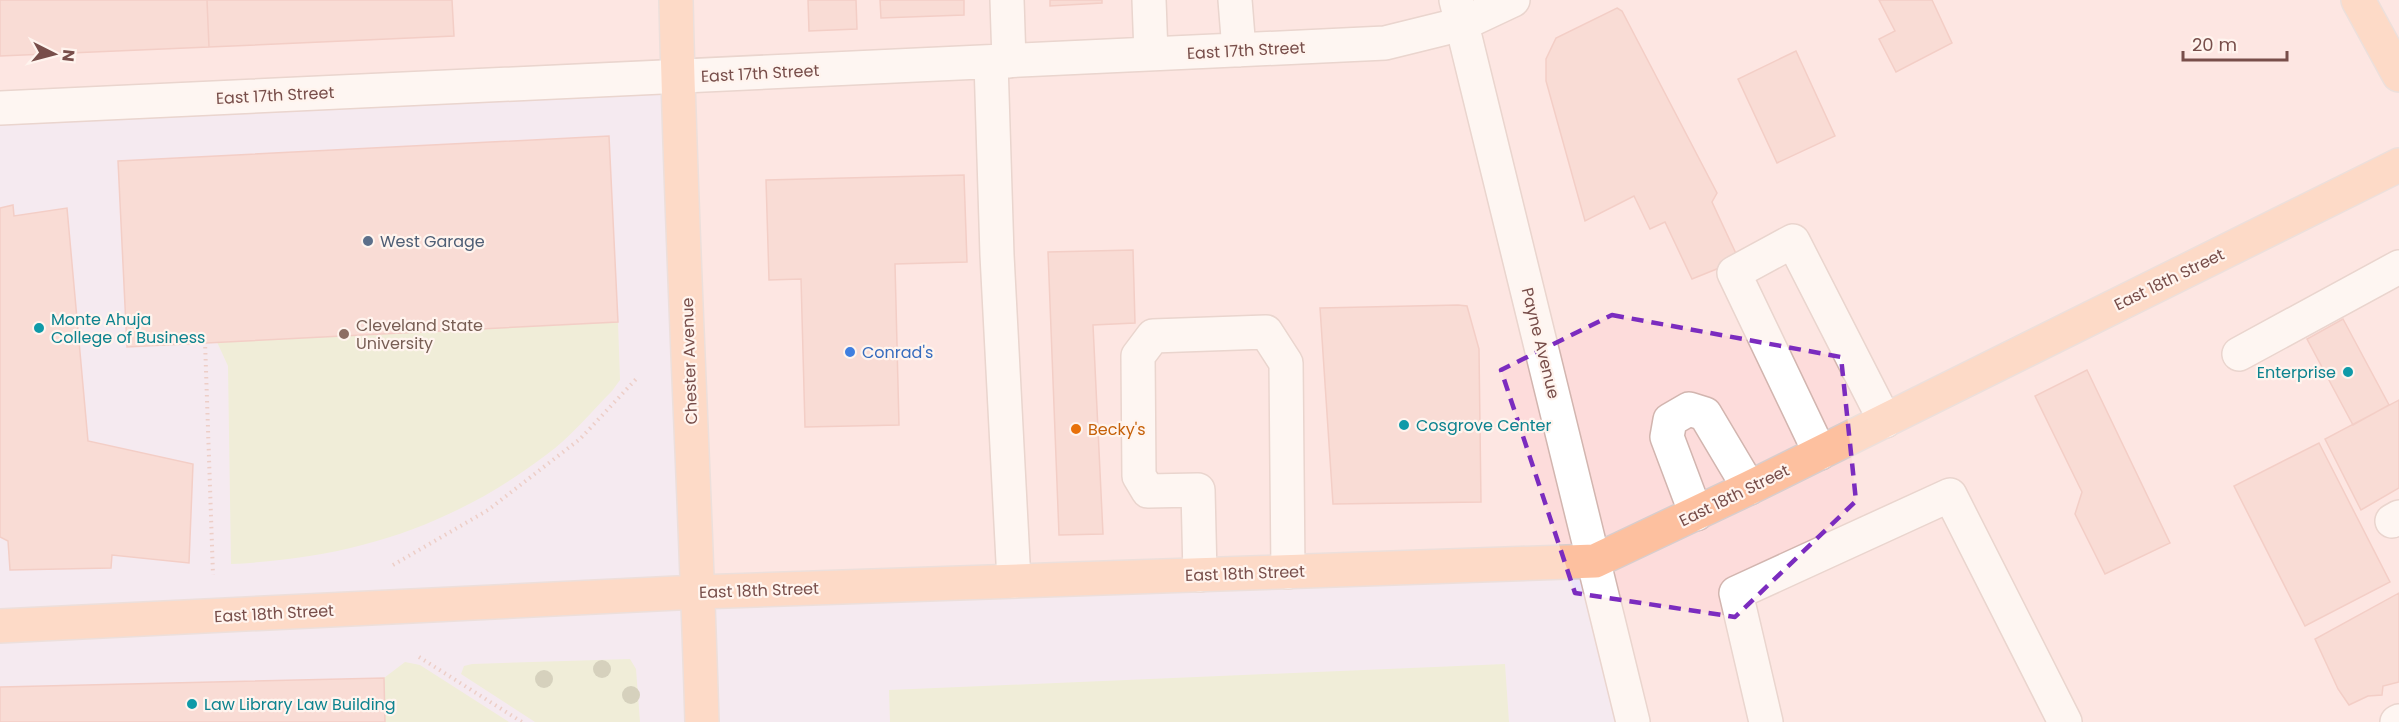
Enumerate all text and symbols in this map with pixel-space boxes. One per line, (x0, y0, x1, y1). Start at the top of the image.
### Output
north arrow (24, 24, 84, 84)
scale bar (2183, 24, 2286, 62)
text: 20 m (2192, 32, 2237, 57)
street label: East 17th Street (1186, 36, 1306, 65)
text: N (56, 48, 80, 63)
street label: East 17th Street (700, 59, 820, 88)
street label: East 17th Street (215, 81, 335, 110)
place label: West Garage (380, 230, 485, 253)
marker: West Garage (361, 234, 375, 248)
street label: East 18th Street (2110, 243, 2228, 316)
street label: Payne Avenue (1516, 285, 1565, 401)
street label: Chester Avenue (676, 297, 703, 425)
place label: Monte Ahuja College of Business (51, 308, 205, 349)
place label: Cleveland State University (356, 314, 483, 355)
marker: Monte Ahuja College of Business (32, 321, 46, 335)
marker: Cleveland State University (337, 327, 351, 341)
place label: Conrad's (862, 341, 933, 364)
marker: Conrad's (843, 345, 857, 359)
place label: Enterprise (2257, 361, 2336, 384)
marker: Enterprise (2341, 365, 2355, 379)
place label: Cosgrove Center (1416, 414, 1551, 437)
place label: Becky's (1088, 418, 1146, 441)
marker: Cosgrove Center (1397, 418, 1411, 432)
marker: Becky's (1069, 422, 1083, 436)
street label: East 18th Street (1675, 459, 1793, 532)
street label: East 18th Street (1185, 560, 1305, 587)
street label: East 18th Street (699, 577, 819, 604)
street label: East 18th Street (214, 599, 335, 628)
place label: Law Library Law Building (204, 693, 396, 716)
marker: Law Library Law Building (185, 697, 199, 711)

